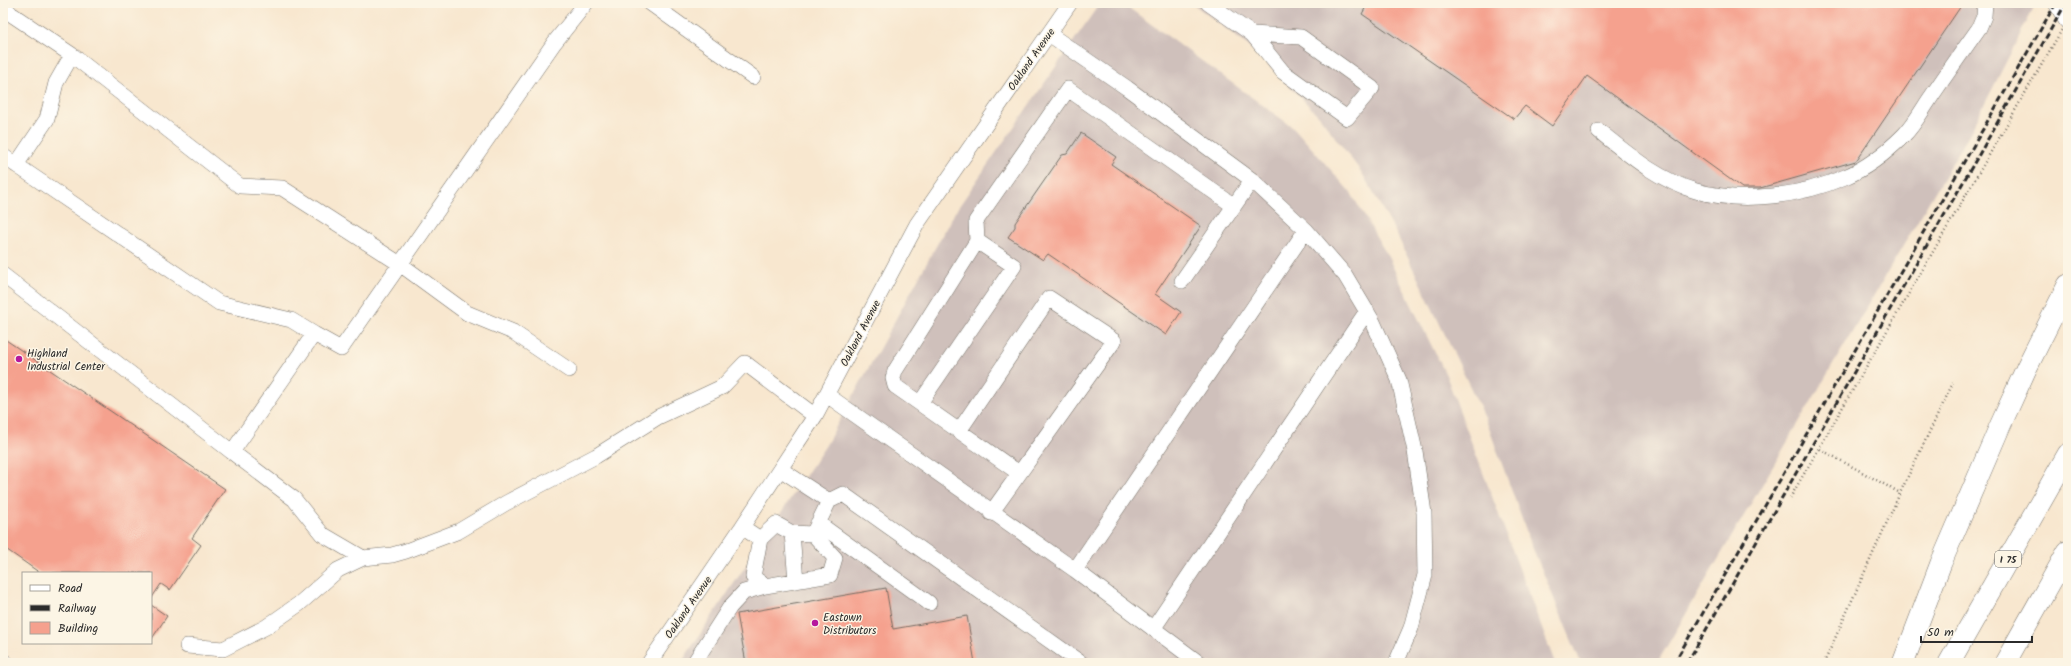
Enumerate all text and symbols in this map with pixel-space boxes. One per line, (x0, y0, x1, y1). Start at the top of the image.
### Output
street label: Oakland Avenue (1003, 24, 1060, 95)
street label: Oakland Avenue (836, 297, 886, 370)
place label: Highland Industrial Center (27, 345, 106, 376)
marker: Highland Industrial Center (14, 354, 24, 364)
road number: I 75 (1995, 551, 2021, 567)
legend (22, 572, 152, 644)
street label: Oakland Avenue (660, 572, 717, 643)
text: Road (58, 579, 83, 598)
text: Railway (58, 599, 96, 618)
place label: Eastown Distributors (823, 609, 877, 640)
marker: Eastown Distributors (810, 618, 820, 628)
scale bar (1921, 618, 2032, 644)
text: Building (58, 619, 98, 638)
text: 50 m (1927, 623, 1954, 642)

